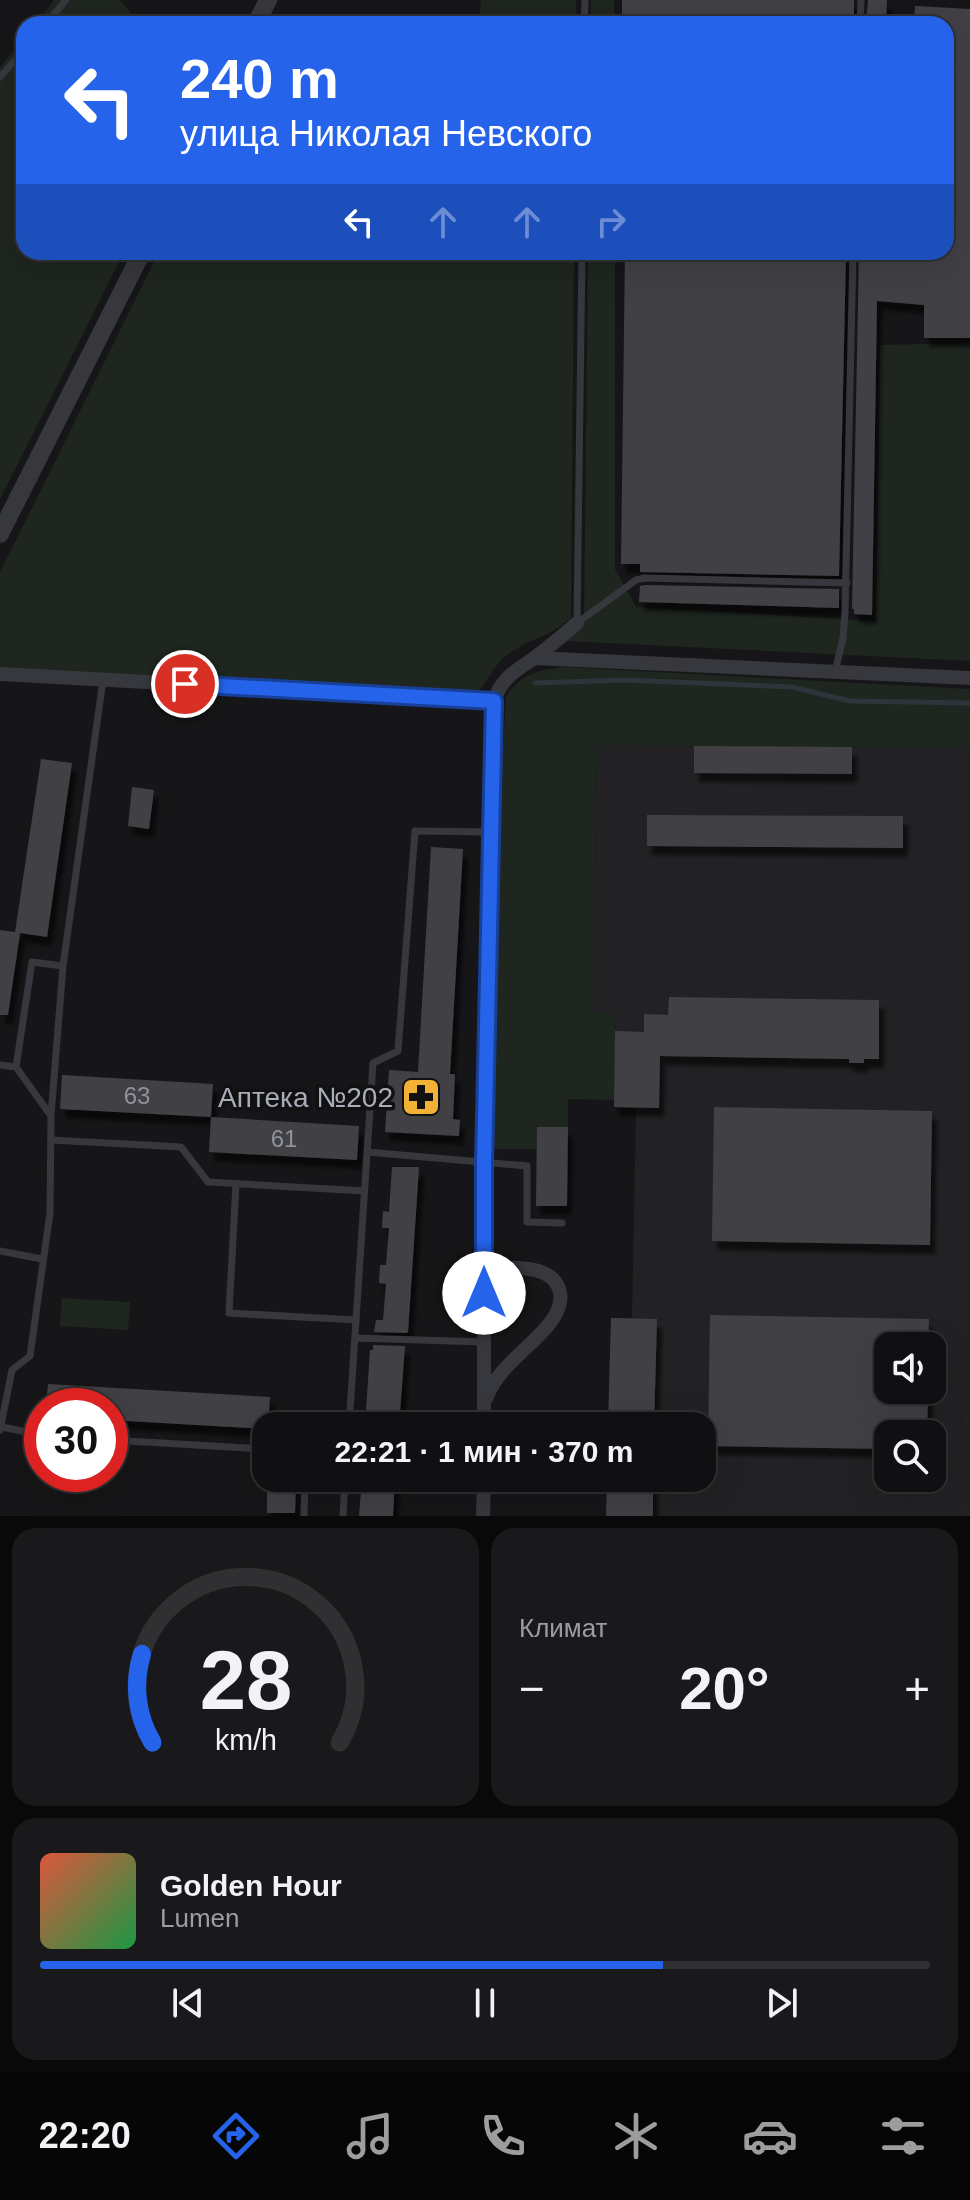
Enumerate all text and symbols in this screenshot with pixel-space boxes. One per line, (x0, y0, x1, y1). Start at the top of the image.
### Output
text: 240 m (180, 47, 339, 110)
icon: left (48, 48, 152, 152)
text: улица Николая Невского (180, 113, 592, 154)
icon: left (337, 200, 381, 244)
icon: ahead (421, 200, 465, 244)
icon: ahead (505, 200, 549, 244)
icon: right (589, 200, 633, 244)
pin (151, 650, 219, 718)
icon: arrive (163, 662, 207, 706)
pharmacy icon: Аптека №202 (400, 1076, 442, 1118)
house number: 63 (124, 1082, 150, 1109)
place label: Аптека №202 (218, 1082, 393, 1113)
house number: 61 (271, 1125, 297, 1152)
position arrow (442, 1251, 526, 1335)
map controls (874, 1332, 946, 1492)
button: sound (874, 1332, 946, 1404)
speed limit sign: 30 (24, 1388, 128, 1492)
button: search (874, 1420, 946, 1492)
text: 22:21 · 1 мин · 370 m (335, 1435, 633, 1468)
text: Климат (519, 1613, 608, 1643)
text: 28 (199, 1634, 292, 1727)
text: 20° (679, 1655, 770, 1722)
text: − (519, 1664, 545, 1713)
text: + (904, 1664, 930, 1713)
text: km/h (215, 1724, 276, 1756)
text: Golden Hour (160, 1869, 342, 1902)
text: Lumen (160, 1903, 240, 1933)
icon: previous (166, 1981, 210, 2025)
icon: pause (463, 1981, 507, 2025)
icon: next (760, 1981, 804, 2025)
icon: directions (208, 2108, 264, 2164)
icon: music (342, 2108, 398, 2164)
icon: phone (475, 2108, 531, 2164)
icon: climate (608, 2108, 664, 2164)
icon: car (742, 2108, 798, 2164)
icon: filters (875, 2108, 931, 2164)
text: 22:20 (39, 2115, 131, 2156)

